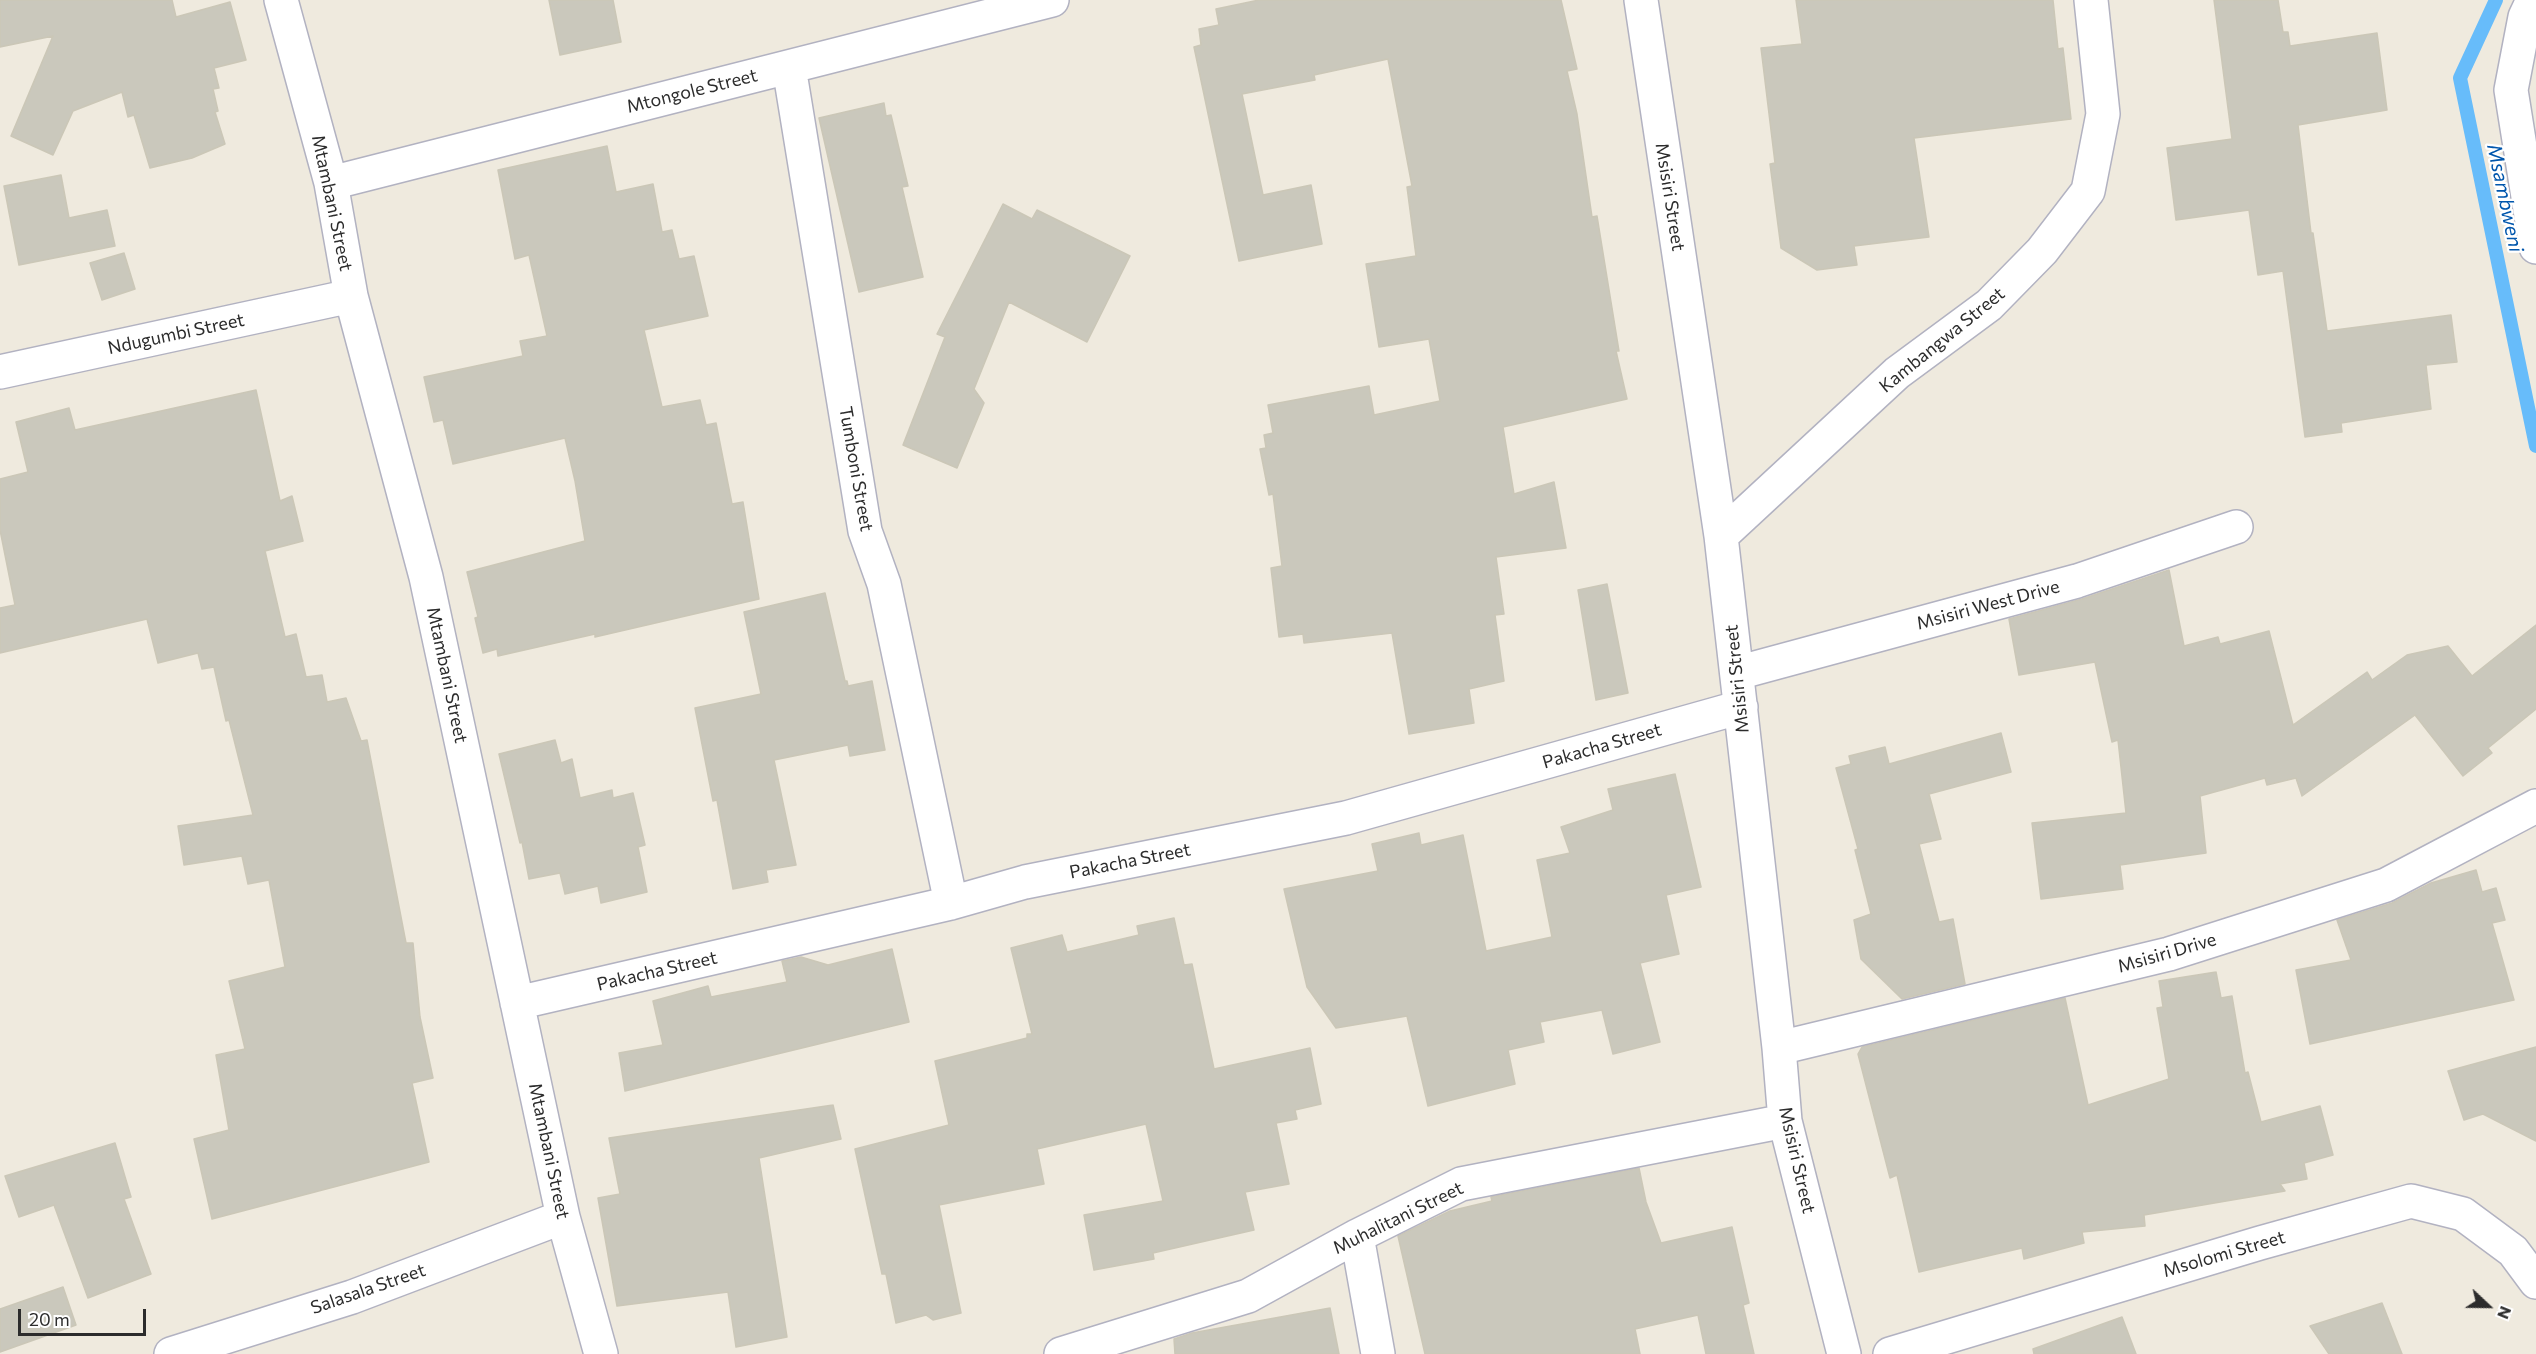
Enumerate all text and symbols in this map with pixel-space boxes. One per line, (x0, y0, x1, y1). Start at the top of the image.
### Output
street label: Mtongole Street (624, 64, 760, 118)
street label: Mtambani Street (307, 133, 357, 273)
street label: Msisiri Street (1651, 141, 1689, 253)
water label: Msambweni (2482, 142, 2528, 254)
street label: Kambangwa Street (1875, 283, 2009, 397)
street label: Ndugumbi Street (106, 309, 246, 359)
street label: Tumboni Street (834, 405, 878, 533)
street label: Msisiri West Drive (1914, 576, 2062, 634)
street label: Mtambani Street (422, 605, 472, 745)
street label: Msisiri Street (1721, 624, 1753, 734)
street label: Pakacha Street (1540, 719, 1664, 773)
street label: Pakacha Street (1068, 839, 1192, 883)
street label: Msisiri Drive (2115, 929, 2219, 977)
street label: Pakacha Street (595, 947, 719, 995)
street label: Mtambani Street (524, 1081, 574, 1221)
street label: Msisiri Street (1774, 1104, 1820, 1216)
street label: Muhalitani Street (1329, 1177, 1467, 1259)
street label: Msolomi Street (2160, 1226, 2288, 1282)
street label: Salasala Street (308, 1259, 428, 1319)
north arrow (2458, 1276, 2518, 1336)
scale bar (21, 1297, 148, 1335)
text: N (2494, 1304, 2516, 1322)
text: 20 m (29, 1308, 70, 1330)

